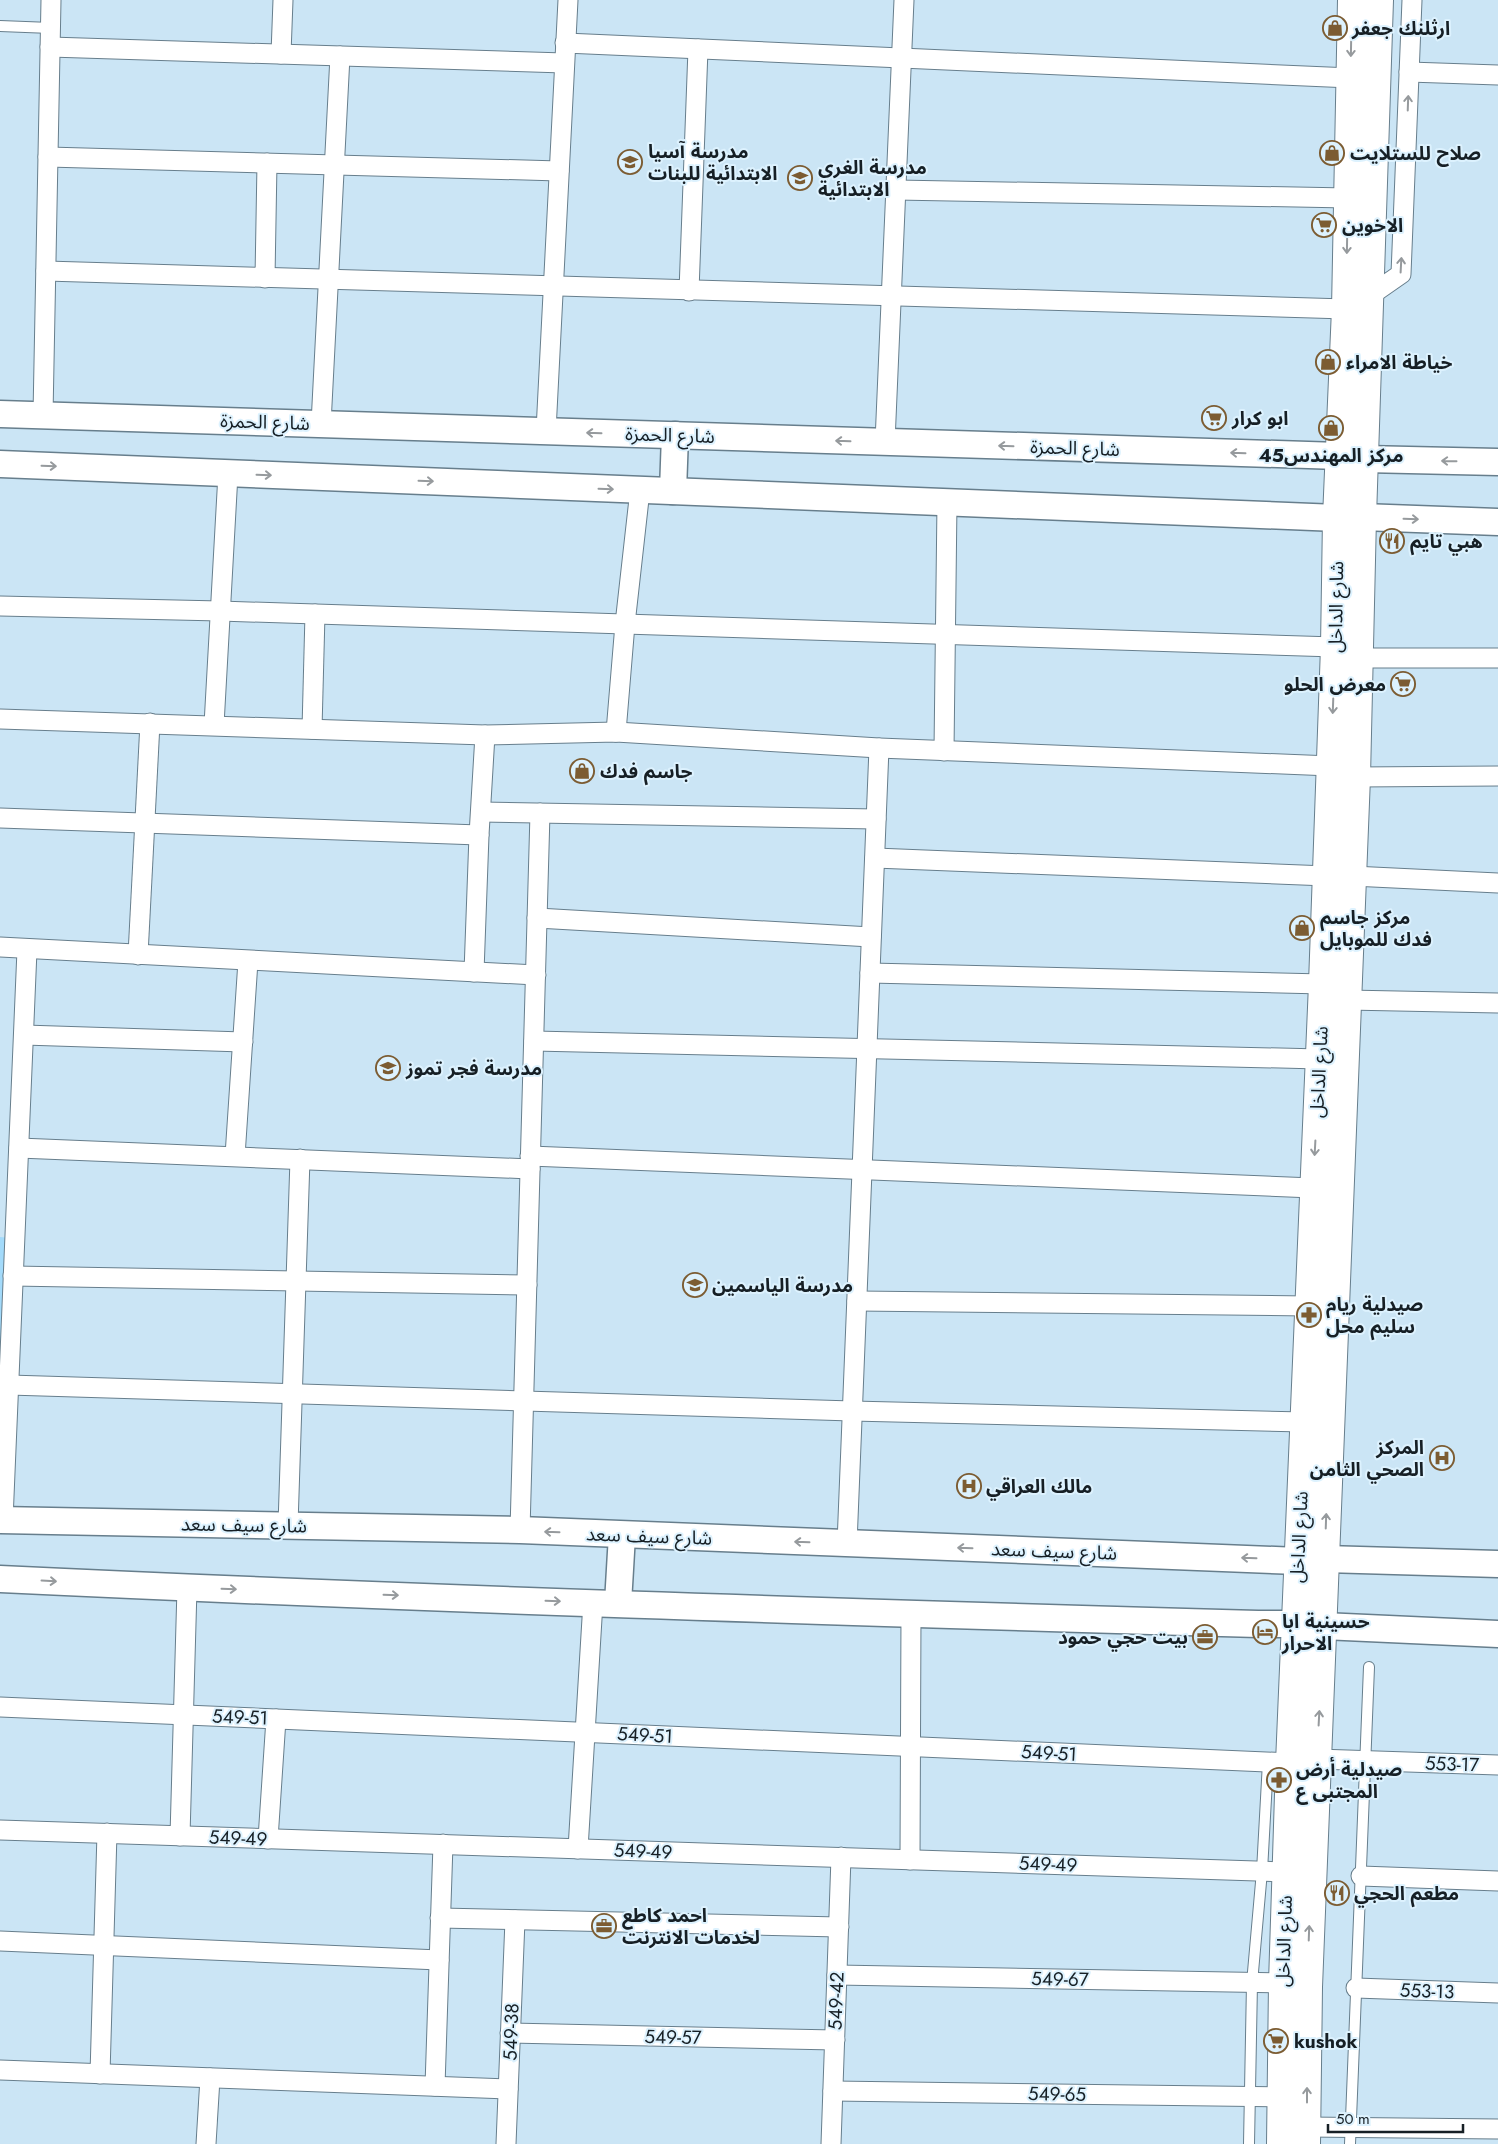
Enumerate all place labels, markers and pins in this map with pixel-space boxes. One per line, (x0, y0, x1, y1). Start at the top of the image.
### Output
shop icon: ارثلنك جعفر (1322, 15, 1348, 41)
place label: ارثلنك جعفر (1351, 15, 1450, 42)
place label: مدرسة آسيا الابتدائية للبنات (648, 138, 777, 187)
shop icon: صلاح للستلايت (1319, 140, 1345, 166)
place label: صلاح للستلايت (1350, 140, 1481, 167)
school or university icon: مدرسة آسيا الابتدائية للبنات (617, 149, 643, 175)
place label: مدرسة الغري الابتدائية (818, 154, 927, 203)
school or university icon: مدرسة الغري الابتدائية (787, 165, 813, 191)
supermarket icon: الاخوين (1311, 212, 1337, 238)
place label: الاخوين (1342, 212, 1403, 239)
shop icon: خياطة الامراء (1315, 349, 1341, 375)
place label: خياطة الامراء (1346, 349, 1453, 376)
supermarket icon: ابو كرار (1201, 405, 1227, 431)
place label: ابو كرار (1231, 405, 1289, 432)
shop icon: مركز المهندس45 (1318, 415, 1344, 441)
place label: مركز المهندس45 (1259, 442, 1403, 469)
restaurant icon: هبي تايم (1379, 528, 1405, 554)
place label: هبي تايم (1410, 528, 1483, 556)
place label: معرض الحلو (1284, 671, 1386, 698)
supermarket icon: معرض الحلو (1390, 671, 1416, 697)
shop icon: جاسم فدك (569, 758, 595, 784)
place label: جاسم فدك (600, 758, 692, 786)
place label: مركز جاسم فدك للموبايل (1320, 904, 1432, 953)
shop icon: مركز جاسم فدك للموبايل (1289, 915, 1315, 941)
school or university icon: مدرسة فجر تموز (375, 1055, 401, 1081)
place label: مدرسة فجر تموز (405, 1055, 542, 1082)
school or university icon: مدرسة الياسمين (682, 1272, 708, 1298)
place label: مدرسة الياسمين (712, 1272, 853, 1299)
place label: صيدلية ريام سليم محل (1326, 1291, 1423, 1341)
pharmacy icon: صيدلية ريام سليم محل (1296, 1302, 1322, 1328)
place label: المركز الصحي الثامن (1310, 1434, 1424, 1484)
hospital icon: المركز الصحي الثامن (1429, 1445, 1455, 1471)
hospital icon: مالك العراقي (956, 1473, 982, 1499)
place label: مالك العراقي (986, 1473, 1092, 1501)
place label: حسينية ابا الاحرار (1281, 1608, 1370, 1657)
hotel icon: حسينية ابا الاحرار (1252, 1619, 1278, 1645)
place label: بيت حجي حمود (1058, 1624, 1188, 1652)
office icon: بيت حجي حمود (1192, 1624, 1218, 1650)
place label: صيدلية أرض المجتبى ع (1296, 1756, 1402, 1805)
pharmacy icon: صيدلية أرض المجتبى ع (1266, 1767, 1292, 1793)
restaurant icon: مطعم الحجي (1324, 1880, 1350, 1906)
place label: مطعم الحجي (1354, 1880, 1459, 1908)
place label: احمد كاطع لخدمات الانترنت (622, 1902, 760, 1951)
office icon: احمد كاطع لخدمات الانترنت (591, 1913, 617, 1939)
supermarket icon: kushok (1263, 2028, 1289, 2054)
place label: kushok (1294, 2028, 1357, 2055)

